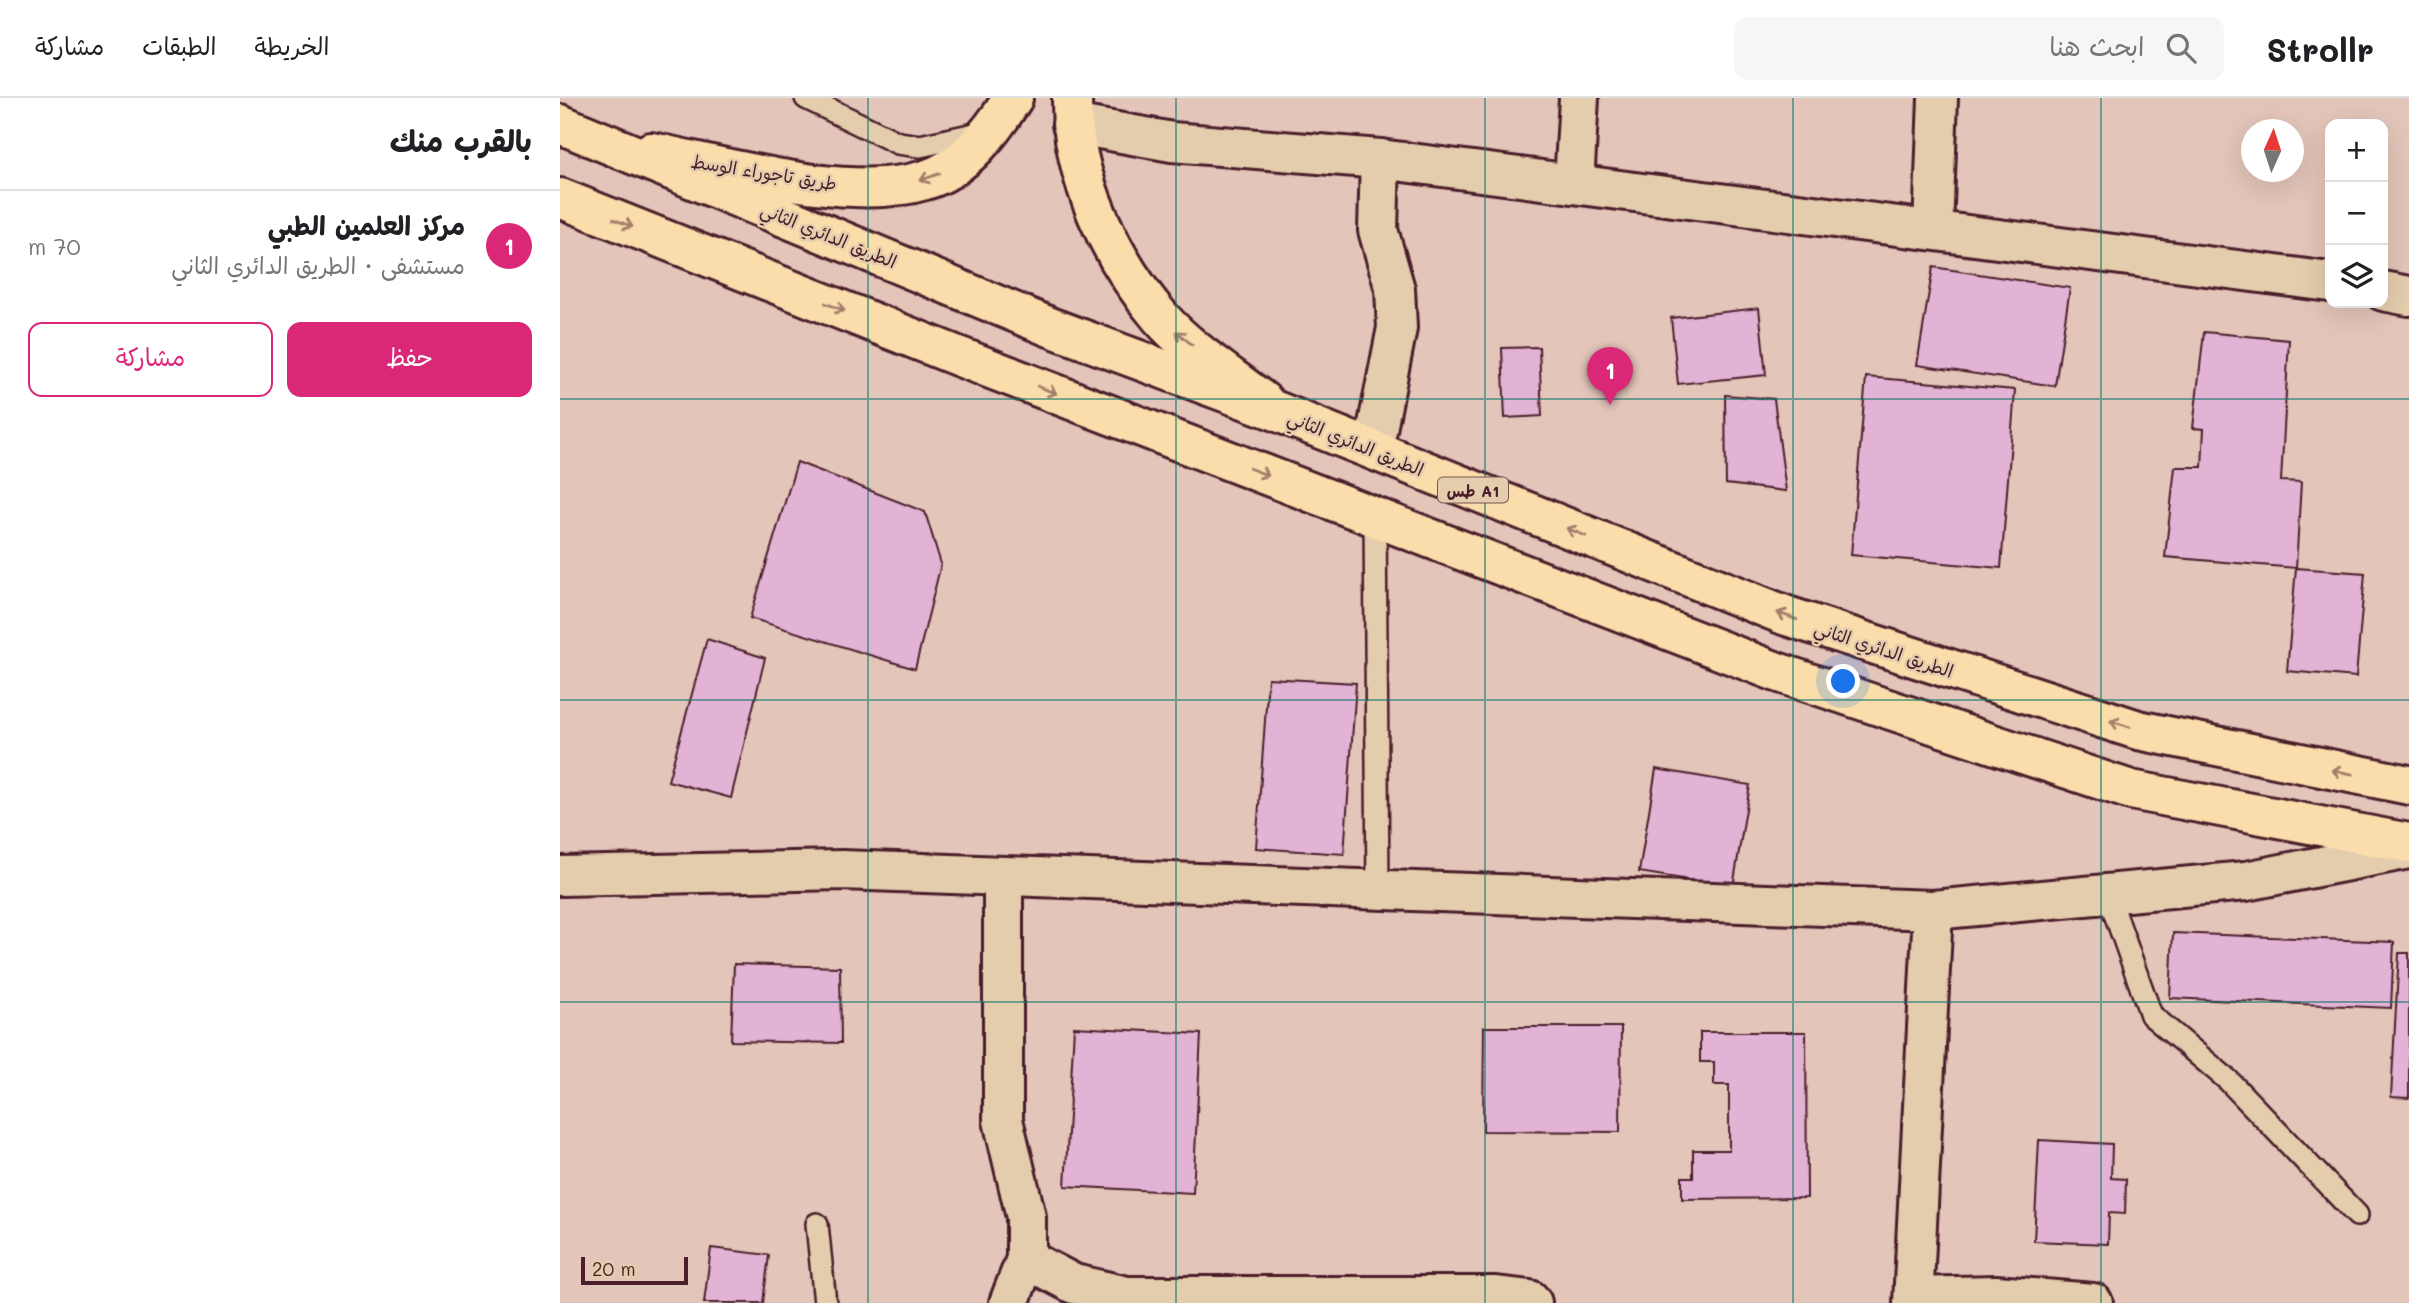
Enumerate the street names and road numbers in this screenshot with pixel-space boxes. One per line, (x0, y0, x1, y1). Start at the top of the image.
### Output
street label: طريق تاجوراء الوسط (689, 149, 839, 196)
street label: الطريق الدائري الثاني (756, 197, 901, 278)
street label: الطريق الدائري الثاني (1283, 405, 1428, 486)
road number: طس A1 (1438, 478, 1508, 502)
street label: الطريق الدائري الثاني (1810, 615, 1957, 688)

